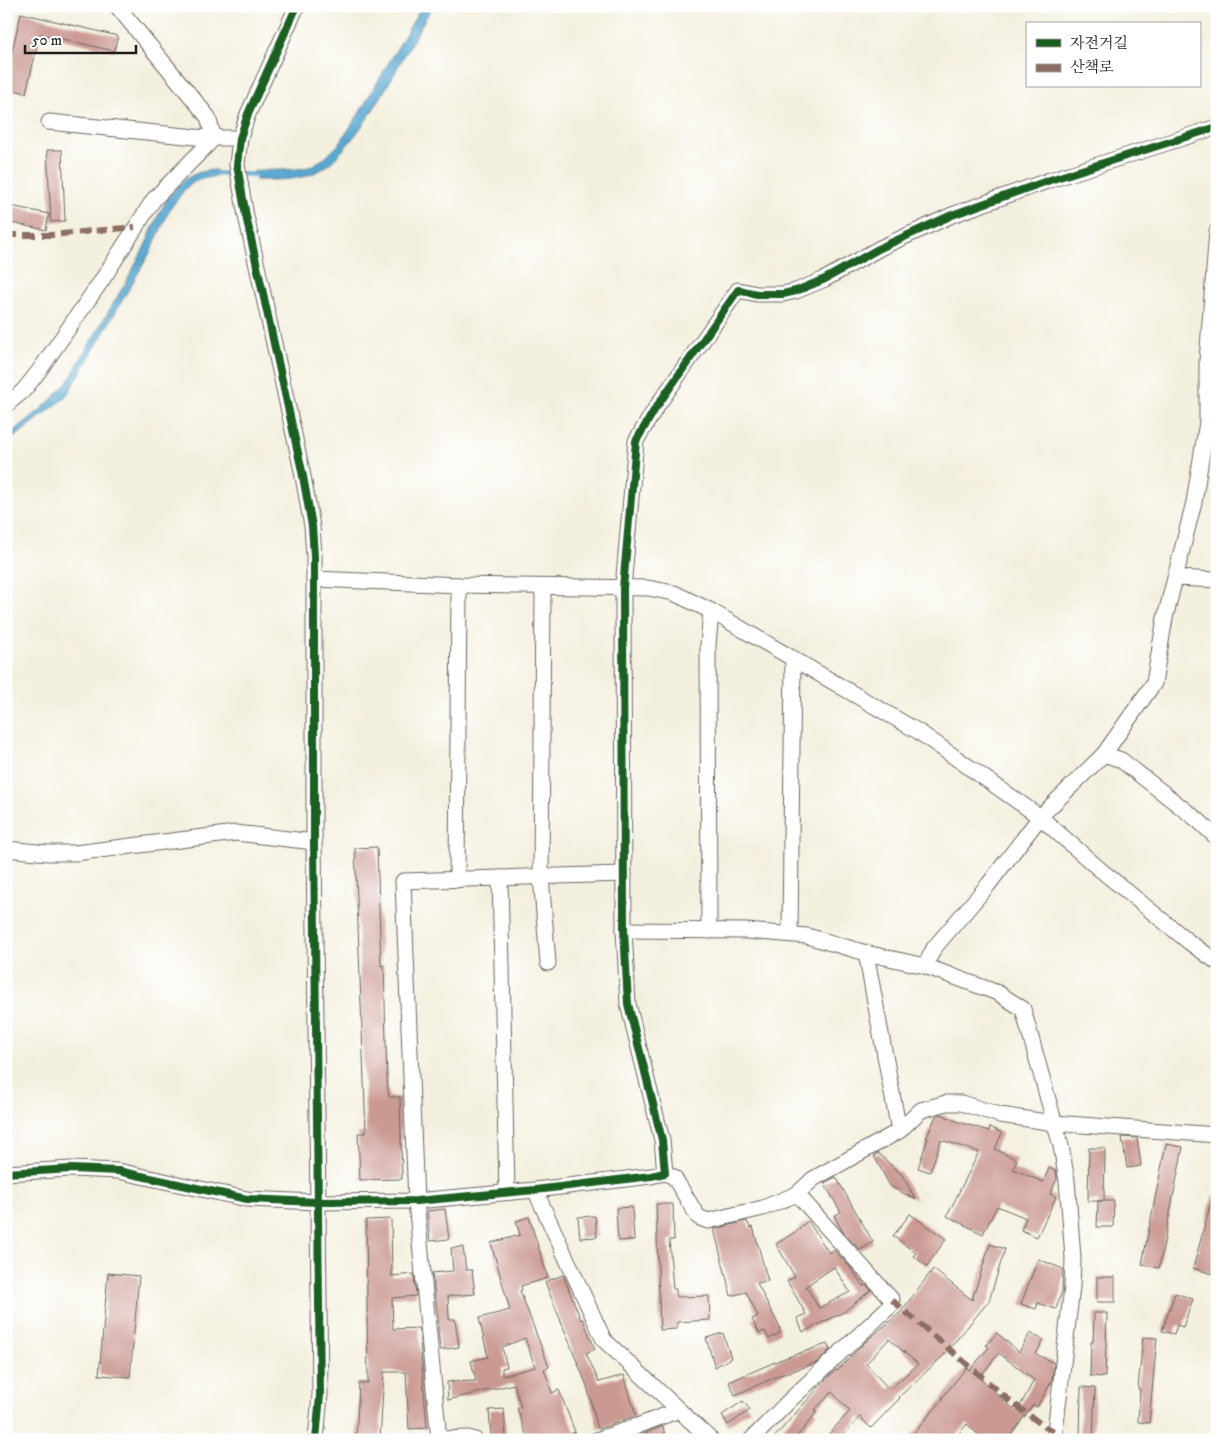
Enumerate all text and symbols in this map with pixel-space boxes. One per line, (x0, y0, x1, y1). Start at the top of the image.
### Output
scale bar (25, 22, 136, 54)
legend (1026, 22, 1200, 88)
text: 50 m (32, 31, 62, 50)
text: 자전거길 (1070, 34, 1128, 53)
text: 산책로 (1070, 58, 1114, 77)

